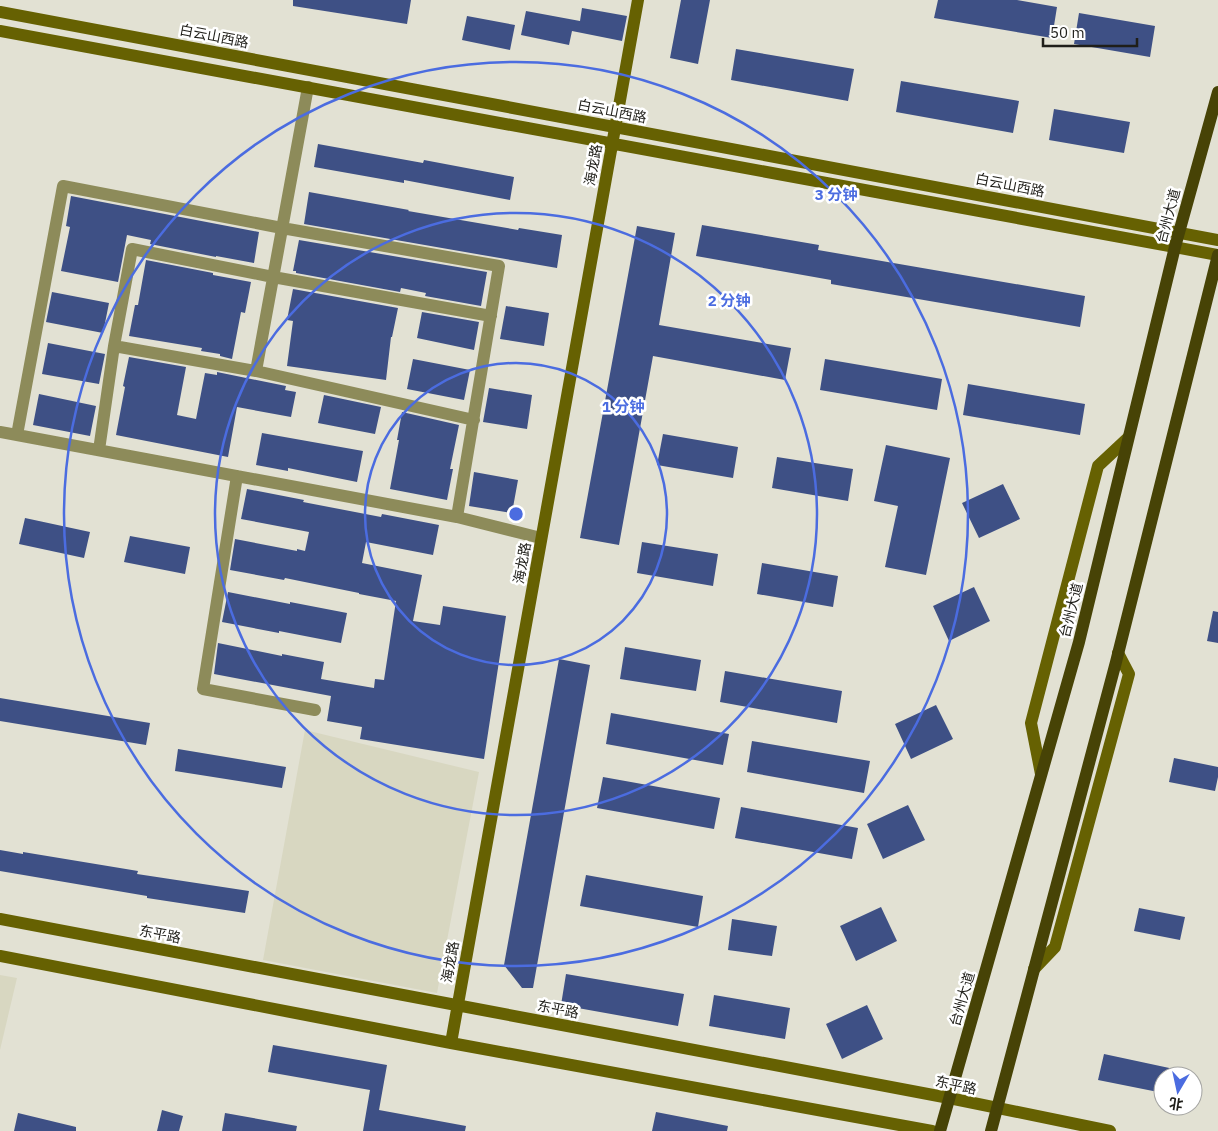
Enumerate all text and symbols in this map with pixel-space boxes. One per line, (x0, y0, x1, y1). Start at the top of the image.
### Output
scale bar (1043, 15, 1137, 47)
street label: 白云山西路 (178, 20, 250, 52)
text: 50 m (1050, 23, 1085, 42)
street label: 白云山西路 (576, 95, 648, 127)
street label: 海龙路 (580, 143, 606, 187)
street label: 白云山西路 (974, 169, 1046, 201)
text: 3 分钟 (815, 185, 857, 204)
street label: 台州大道 (1152, 187, 1184, 245)
text: 2 分钟 (708, 291, 750, 310)
text: 1 分钟 (602, 397, 644, 416)
centre of rings (507, 505, 525, 523)
street label: 海龙路 (509, 541, 535, 585)
street label: 台州大道 (1055, 581, 1087, 639)
street label: 东平路 (138, 921, 182, 947)
street label: 海龙路 (437, 940, 463, 984)
street label: 台州大道 (946, 970, 978, 1028)
street label: 东平路 (536, 996, 580, 1022)
north arrow (1153, 1066, 1203, 1116)
street label: 东平路 (934, 1072, 978, 1098)
text: 北 (1168, 1094, 1184, 1114)

